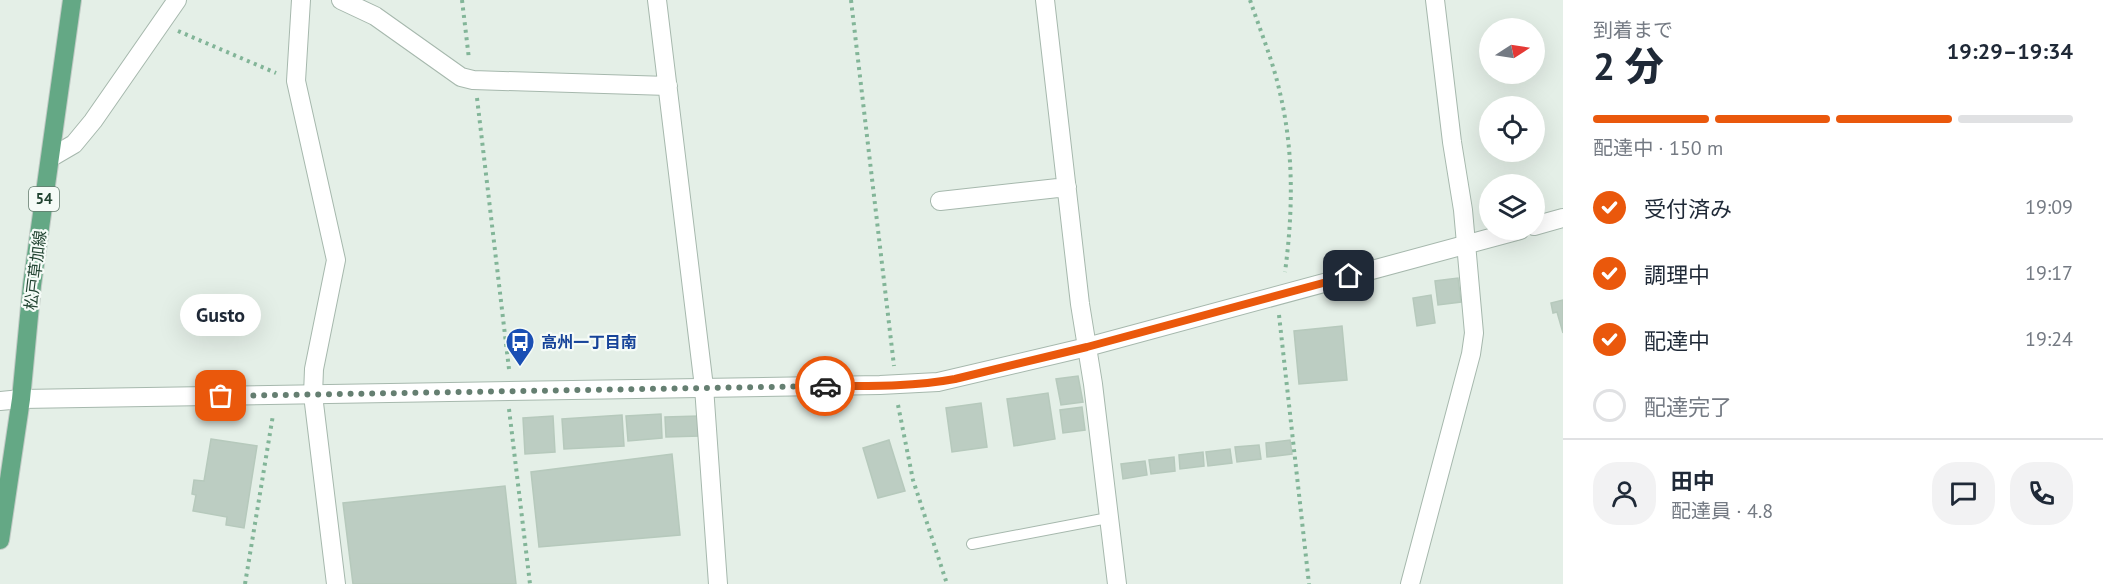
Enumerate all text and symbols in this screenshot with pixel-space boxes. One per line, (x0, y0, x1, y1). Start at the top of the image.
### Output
text: 到着まで (1593, 17, 1673, 43)
north arrow (1479, 18, 1545, 84)
map controls (1479, 18, 1545, 240)
text: 19:29–19:34 (1947, 37, 2073, 65)
text: 2 分 (1593, 40, 1664, 91)
button: locate (1479, 96, 1545, 162)
text: 配達中 · 150 m (1593, 135, 1723, 161)
button: layers (1479, 174, 1545, 240)
road number: 54 (29, 187, 59, 211)
icon: check (1593, 191, 1626, 224)
text: 19:09 (2025, 194, 2073, 220)
text: 受付済み (1644, 195, 1732, 223)
street label: 松戸草加線 (20, 229, 50, 311)
pin (1323, 250, 1374, 301)
icon: check (1593, 257, 1626, 290)
icon: home (1332, 259, 1365, 292)
text: 19:17 (2025, 260, 2073, 286)
text: 調理中 (1644, 261, 1710, 289)
callout: Gusto (180, 294, 262, 336)
text: Gusto (196, 302, 245, 328)
icon: check (1593, 323, 1626, 356)
bus stop icon: 高州一丁目南 (504, 326, 536, 368)
text: 19:24 (2025, 326, 2073, 352)
text: 配達中 (1644, 327, 1710, 355)
place label: 高州一丁目南 (541, 332, 637, 352)
courier (795, 356, 855, 416)
pin (195, 370, 246, 421)
icon: car (809, 370, 842, 403)
icon: bag (204, 379, 237, 412)
text: 配達完了 (1644, 393, 1732, 421)
button: person (1593, 462, 1656, 525)
button: chat (1932, 462, 1995, 525)
button: phone (2010, 462, 2073, 525)
text: 田中 (1671, 467, 1715, 495)
text: 配達員 · 4.8 (1671, 498, 1773, 524)

